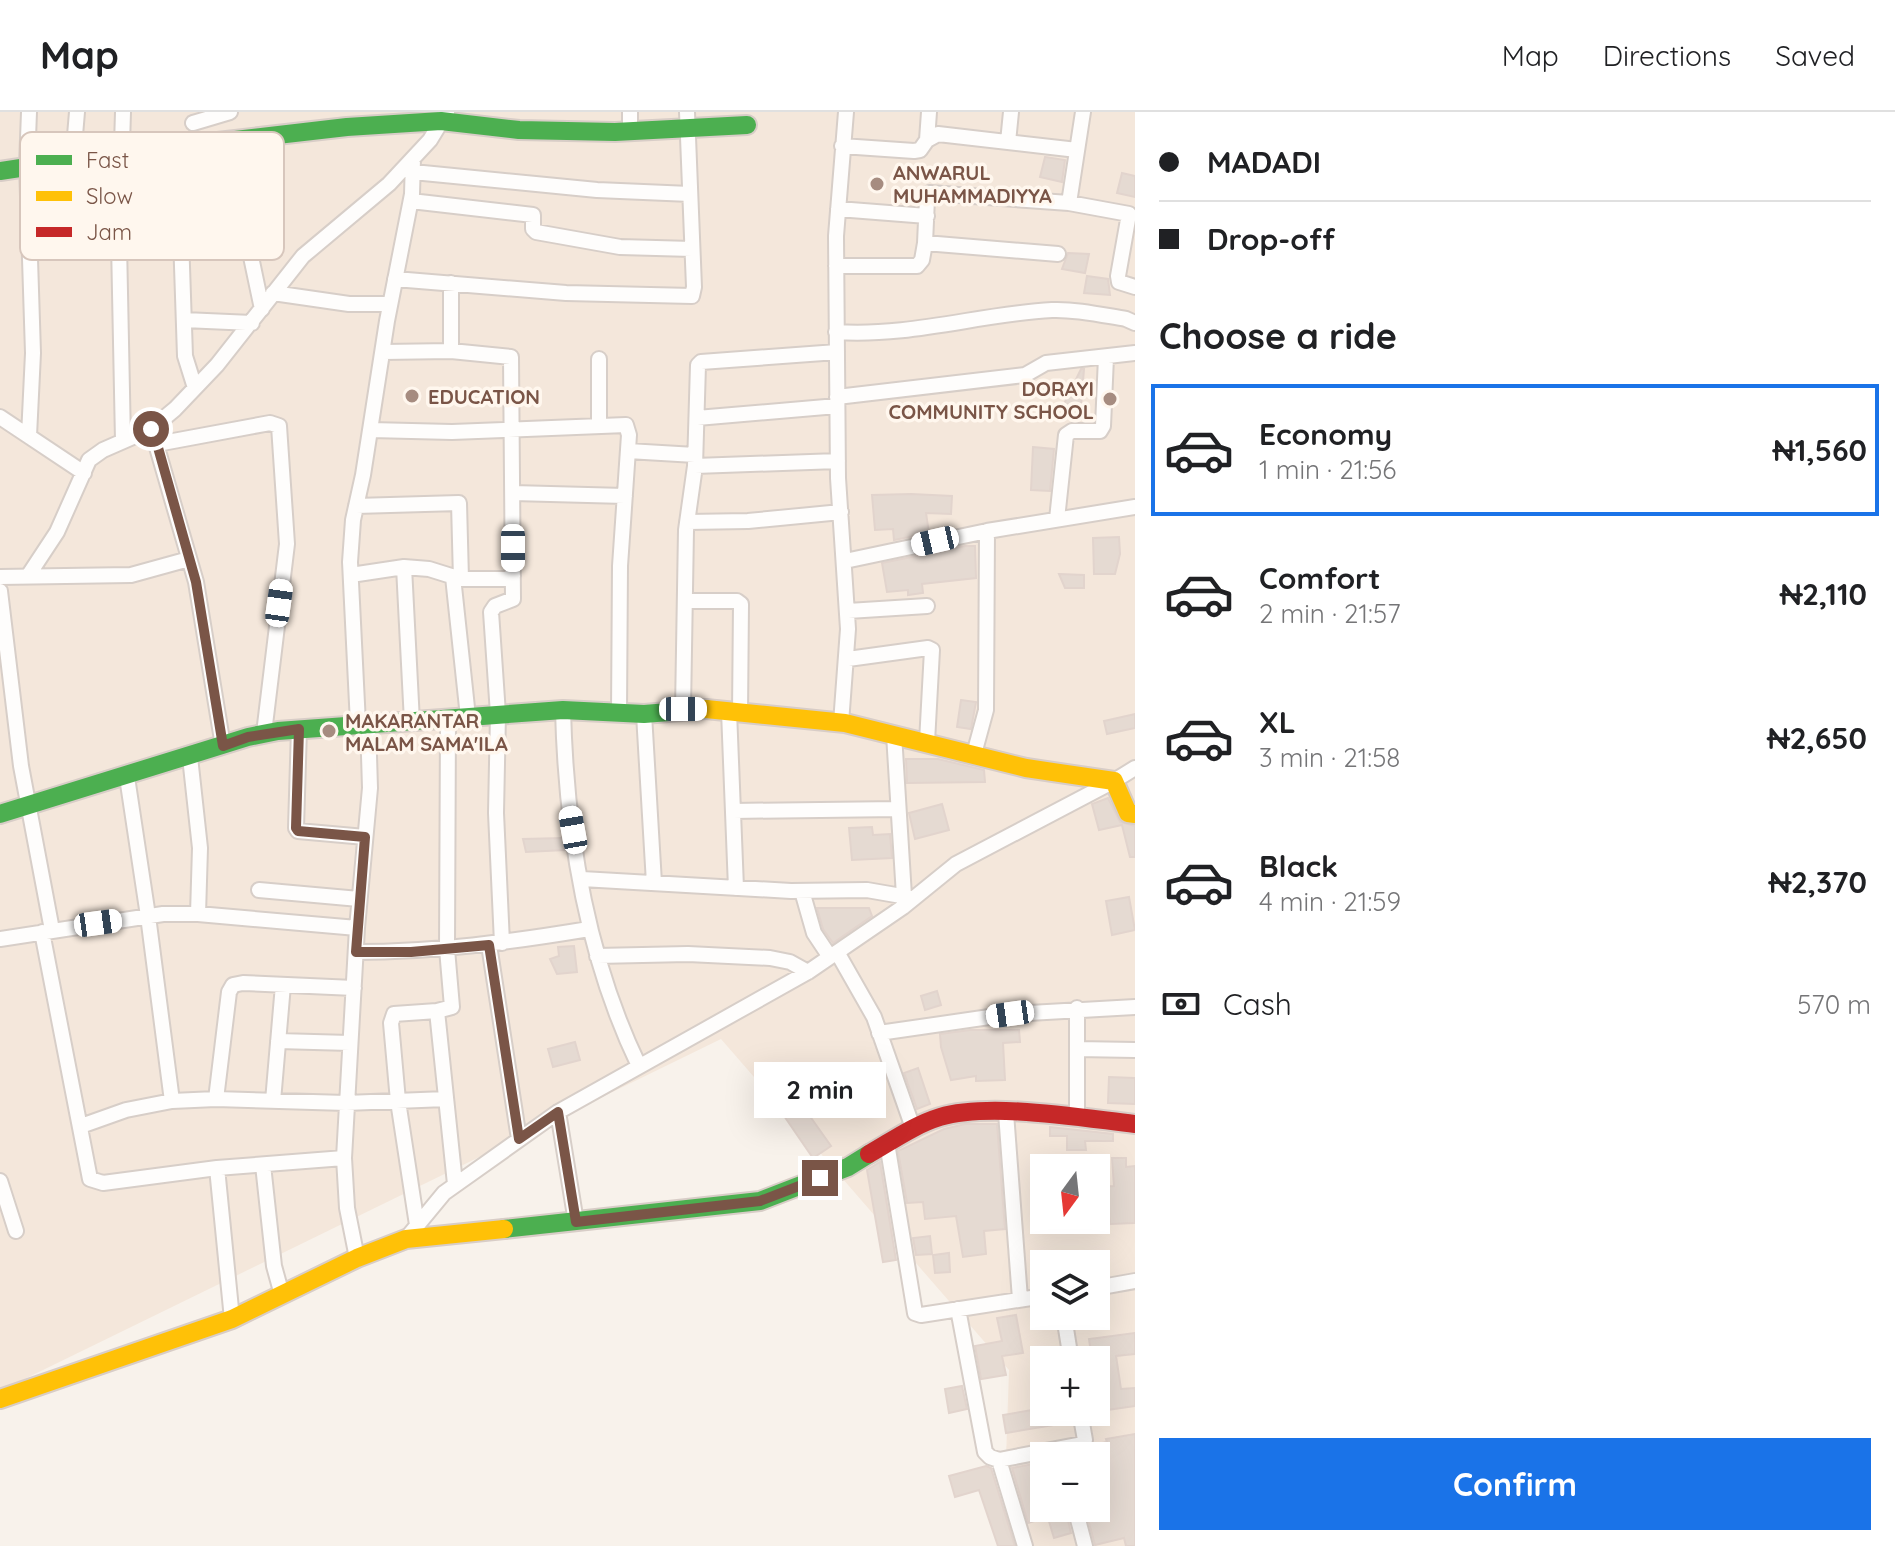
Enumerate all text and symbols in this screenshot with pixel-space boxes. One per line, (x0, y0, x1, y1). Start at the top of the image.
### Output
text: Map (40, 31, 119, 79)
text: Map (1502, 38, 1559, 73)
text: Directions (1603, 38, 1731, 73)
text: Saved (1775, 38, 1855, 73)
legend (20, 132, 284, 260)
text: MADADI (1207, 143, 1321, 181)
text: Fast (86, 146, 129, 174)
place label: ANWARUL MUHAMMADIYYA (893, 160, 1052, 208)
marker: ANWARUL MUHAMMADIYYA (868, 175, 886, 193)
text: Slow (86, 182, 133, 210)
text: Jam (86, 218, 132, 246)
text: Drop-off (1207, 220, 1335, 258)
text: Choose a ride (1159, 313, 1397, 358)
place label: DORAYI COMMUNITY SCHOOL (889, 376, 1094, 424)
place label: EDUCATION (428, 384, 540, 409)
marker: EDUCATION (403, 387, 421, 405)
marker: DORAYI COMMUNITY SCHOOL (1101, 390, 1119, 408)
route start (133, 411, 169, 447)
icon: car (1163, 414, 1235, 486)
text: Economy (1259, 415, 1392, 453)
text: ₦1,560 (1773, 431, 1867, 469)
text: 1 min · 21:56 (1259, 453, 1396, 486)
car (501, 524, 525, 572)
car (909, 524, 961, 558)
icon: car (1163, 558, 1235, 630)
text: Comfort (1259, 559, 1380, 597)
text: ₦2,110 (1780, 575, 1867, 613)
car (264, 578, 294, 628)
text: 2 min · 21:57 (1259, 597, 1400, 630)
car (659, 697, 707, 721)
icon: car (1163, 702, 1235, 774)
text: XL (1259, 703, 1296, 741)
place label: MAKARANTAR MALAM SAMA'ILA (345, 708, 508, 756)
text: ₦2,650 (1767, 719, 1867, 757)
marker: MAKARANTAR MALAM SAMA'ILA (320, 722, 338, 740)
text: 3 min · 21:58 (1259, 741, 1400, 774)
car (557, 804, 589, 856)
icon: car (1163, 846, 1235, 918)
text: Black (1259, 847, 1338, 885)
text: ₦2,370 (1769, 863, 1867, 901)
text: 4 min · 21:59 (1259, 885, 1401, 918)
car (73, 908, 123, 938)
icon: cash (1159, 982, 1203, 1026)
text: Cash (1223, 985, 1292, 1023)
text: 570 m (1797, 988, 1871, 1021)
car (985, 999, 1035, 1029)
callout: 2 min (754, 1062, 886, 1118)
text: 2 min (786, 1073, 854, 1106)
north arrow (1030, 1154, 1110, 1234)
map controls (1030, 1154, 1110, 1522)
route end (802, 1160, 838, 1196)
button: layers (1030, 1250, 1110, 1330)
button: + (1030, 1346, 1110, 1426)
button: Confirm (1159, 1438, 1871, 1530)
button: − (1030, 1442, 1110, 1522)

